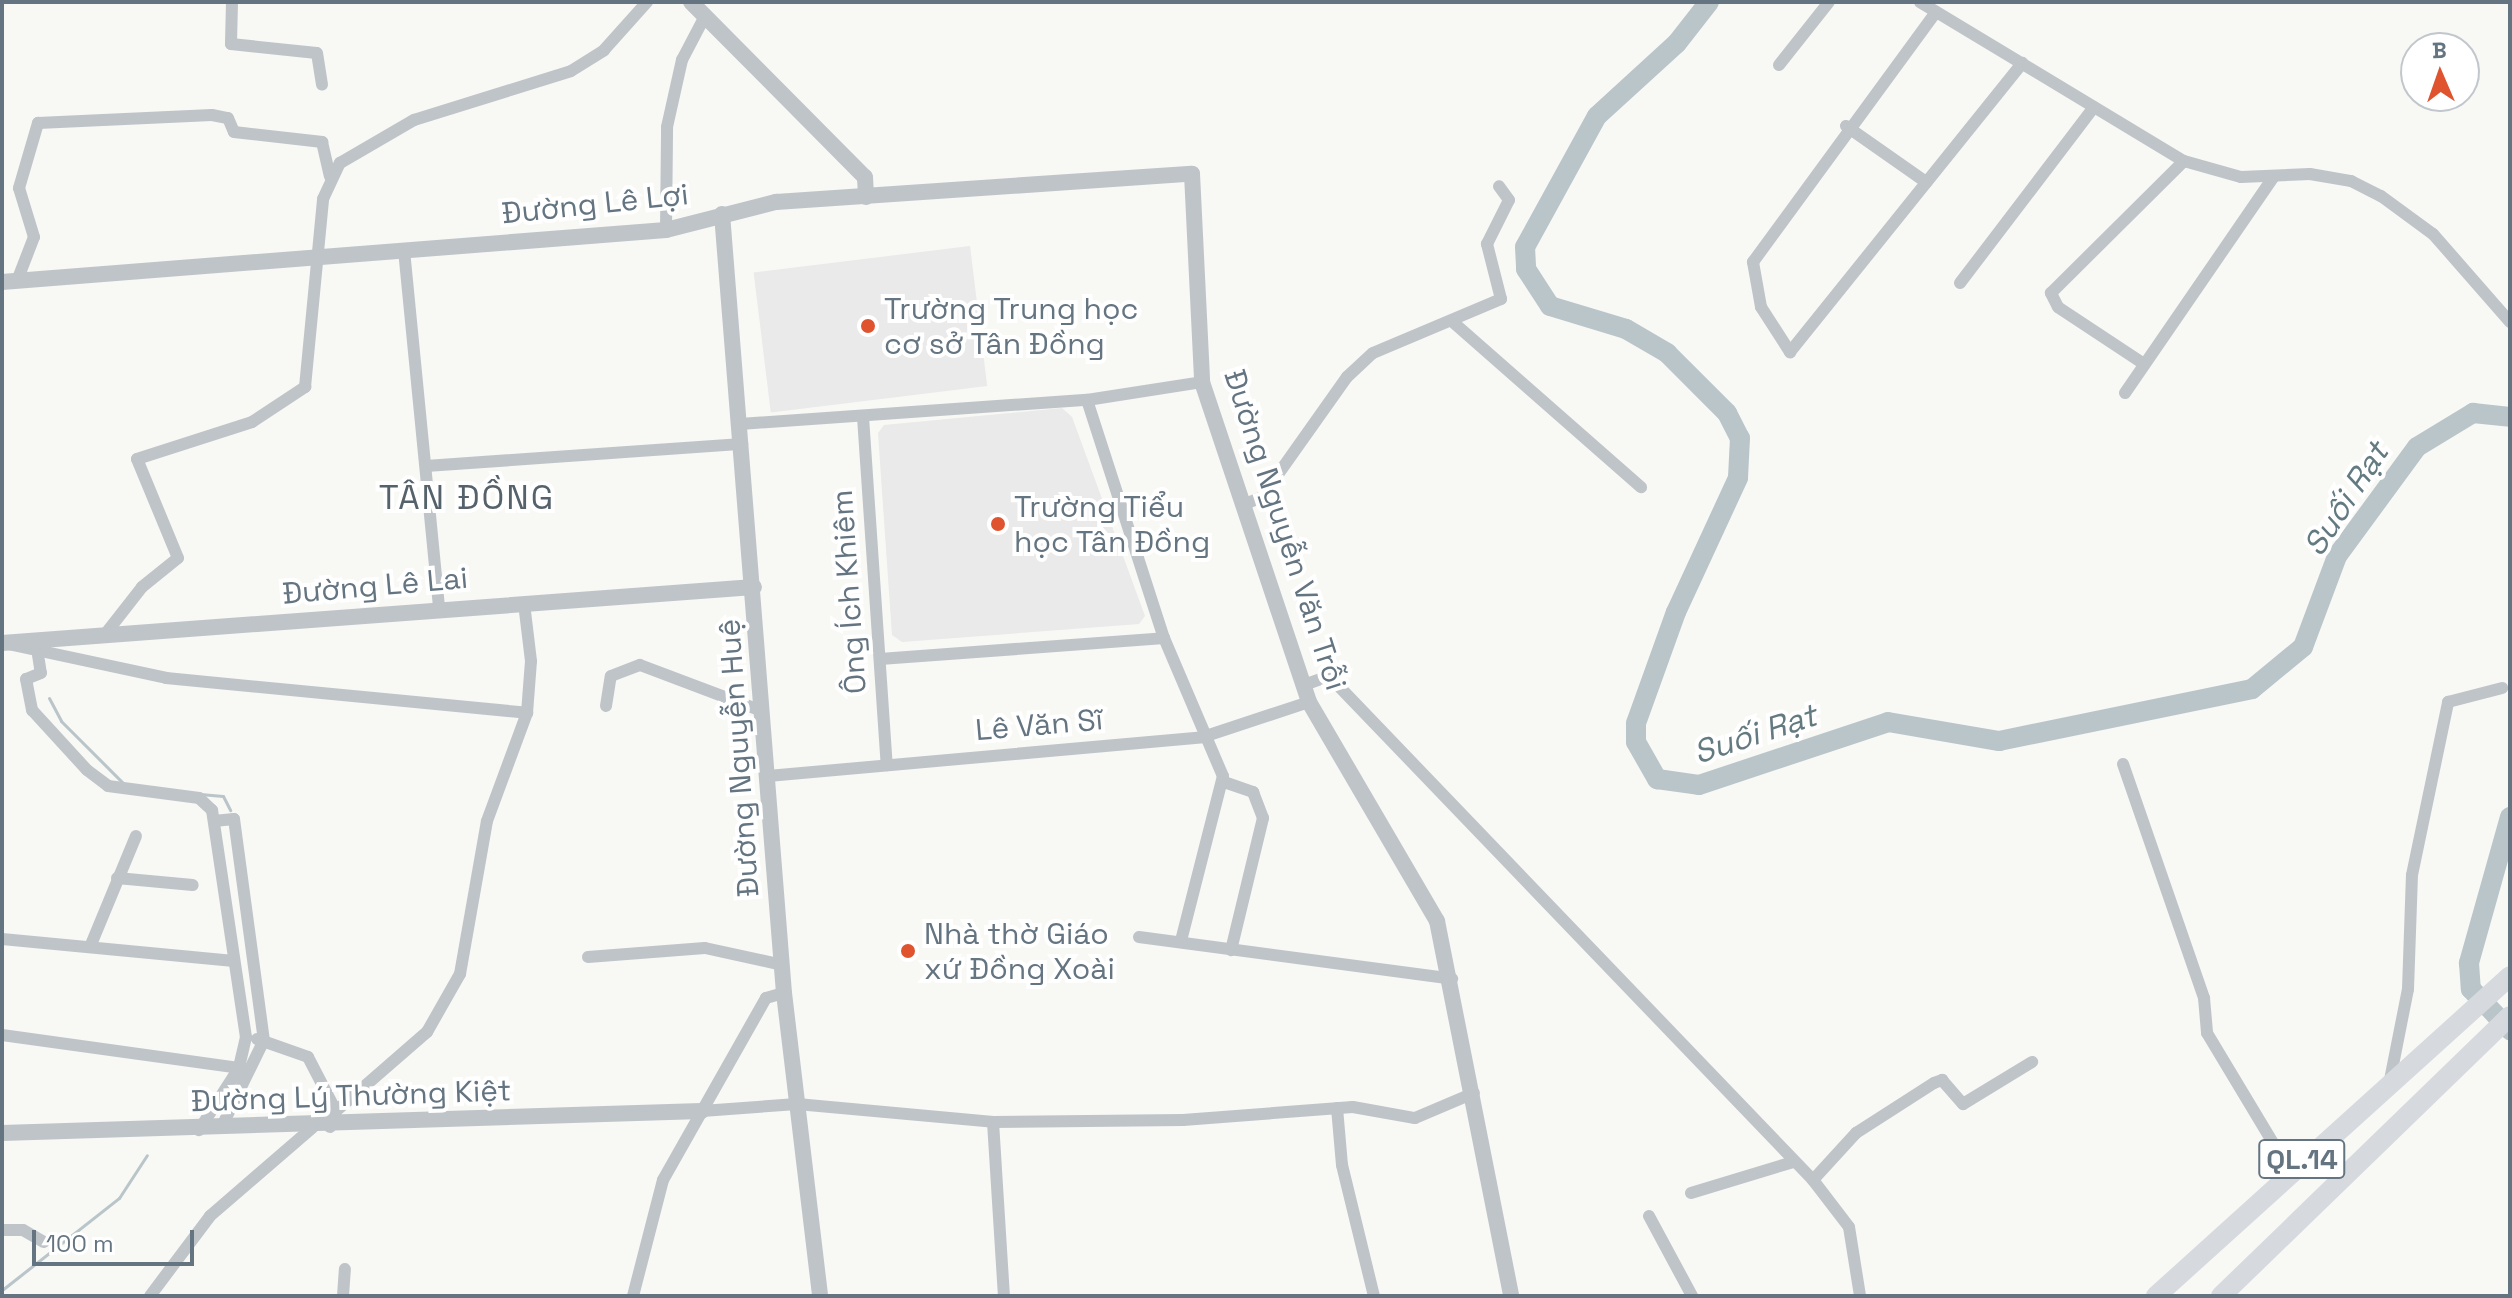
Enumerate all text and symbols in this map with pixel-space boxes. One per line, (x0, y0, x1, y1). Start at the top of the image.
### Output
north arrow (2400, 32, 2480, 112)
text: B (2431, 36, 2447, 64)
street label: Đường Lê Lợi (500, 176, 690, 232)
place label: Trường Trung học cơ sở Tân Đồng (884, 291, 1139, 362)
marker: Trường Trung học cơ sở Tân Đồng (859, 317, 877, 335)
street label: Đường Nguyễn Văn Trỗi (1216, 365, 1354, 695)
water label: Suối Rạt (2295, 435, 2397, 563)
district label: TÂN ĐỒNG (379, 478, 555, 518)
street label: Ông Ích Khiêm (824, 489, 874, 695)
place label: Trường Tiểu học Tân Đồng (1014, 489, 1211, 560)
marker: Trường Tiểu học Tân Đồng (989, 515, 1007, 533)
street label: Đường Lê Lai (281, 560, 469, 612)
street label: Đường Nguyễn Huệ (711, 618, 767, 898)
water label: Suối Rạt (1689, 696, 1821, 772)
street label: Lê Văn Sĩ (974, 701, 1104, 749)
place label: Nhà thờ Giáo xứ Đồng Xoài (924, 916, 1115, 986)
marker: Nhà thờ Giáo xứ Đồng Xoài (899, 942, 917, 960)
street label: Đường Lý Thường Kiệt (190, 1072, 512, 1120)
road number: QL.14 (2258, 1135, 2346, 1183)
scale bar (36, 1214, 198, 1264)
text: 100 m (46, 1228, 114, 1259)

